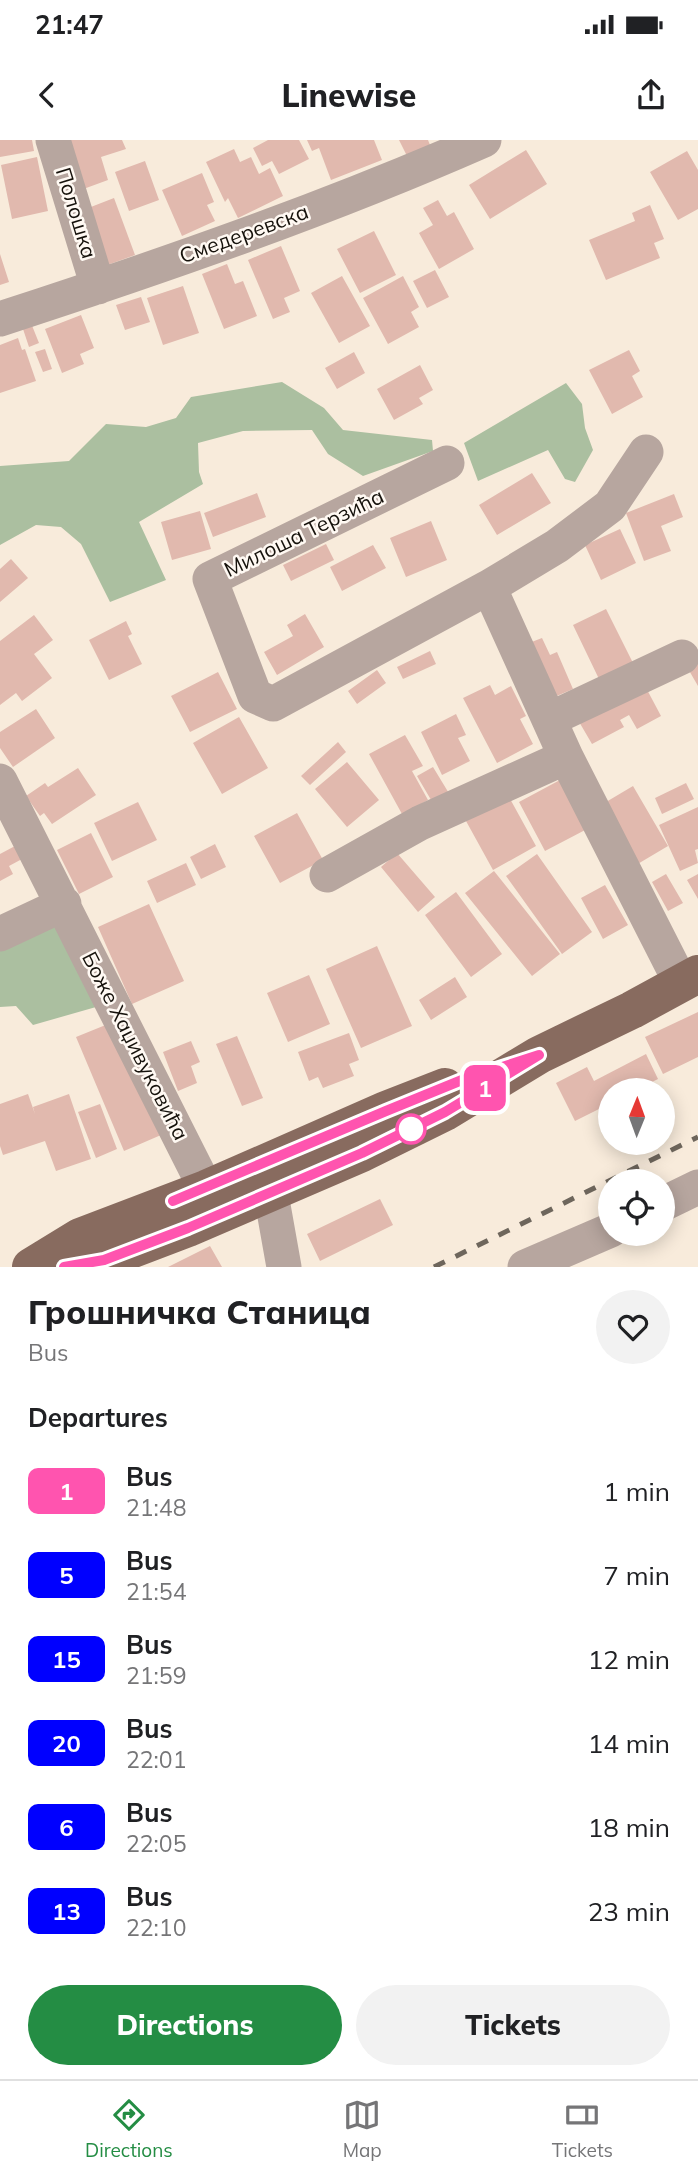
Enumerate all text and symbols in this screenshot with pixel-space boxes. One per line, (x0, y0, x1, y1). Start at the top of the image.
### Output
text: 21:47 (35, 8, 104, 41)
text: Linewise (282, 75, 416, 115)
icon: back (28, 76, 66, 114)
icon: share (632, 76, 670, 114)
street label: Полошка (51, 164, 103, 261)
street label: Смедеревска (176, 198, 312, 268)
street label: Милоша Терзића (219, 482, 388, 582)
street label: Боже Хаџивуковића (77, 947, 195, 1144)
line badge: 1 (462, 1065, 508, 1111)
text: 1 (478, 1073, 492, 1103)
north arrow (598, 1078, 676, 1155)
map controls (598, 1078, 675, 1246)
unlabelled marker (396, 1114, 426, 1144)
button: locate (598, 1169, 675, 1246)
button: heart (596, 1290, 670, 1364)
text: Грошничка Станица (28, 1291, 371, 1332)
text: Bus (28, 1338, 68, 1367)
text: Departures (28, 1401, 168, 1434)
text: Bus (126, 1460, 172, 1493)
text: 1 min (603, 1475, 670, 1508)
text: 1 (59, 1476, 74, 1506)
text: 21:48 (126, 1493, 186, 1522)
text: Bus (126, 1544, 172, 1577)
text: 7 min (603, 1559, 670, 1592)
text: 5 (59, 1560, 74, 1590)
text: 21:54 (126, 1577, 186, 1606)
text: Bus (126, 1628, 172, 1661)
text: 12 min (588, 1643, 670, 1676)
text: 15 (52, 1644, 81, 1674)
text: 21:59 (126, 1661, 186, 1690)
text: Bus (126, 1712, 172, 1745)
text: 14 min (588, 1727, 670, 1760)
text: 20 (52, 1728, 81, 1758)
text: 22:01 (126, 1745, 186, 1774)
text: Bus (126, 1796, 172, 1829)
text: 18 min (588, 1811, 670, 1844)
text: 6 (59, 1812, 74, 1842)
text: 22:05 (126, 1829, 186, 1858)
text: Bus (126, 1880, 172, 1913)
text: 23 min (588, 1895, 670, 1928)
text: 13 (52, 1896, 81, 1926)
text: 22:10 (126, 1913, 186, 1942)
button: Directions (28, 1985, 342, 2065)
button: Tickets (356, 1985, 670, 2065)
tab: Directions (85, 2096, 173, 2162)
tab: Map (343, 2096, 382, 2162)
tab: Tickets (552, 2096, 613, 2162)

